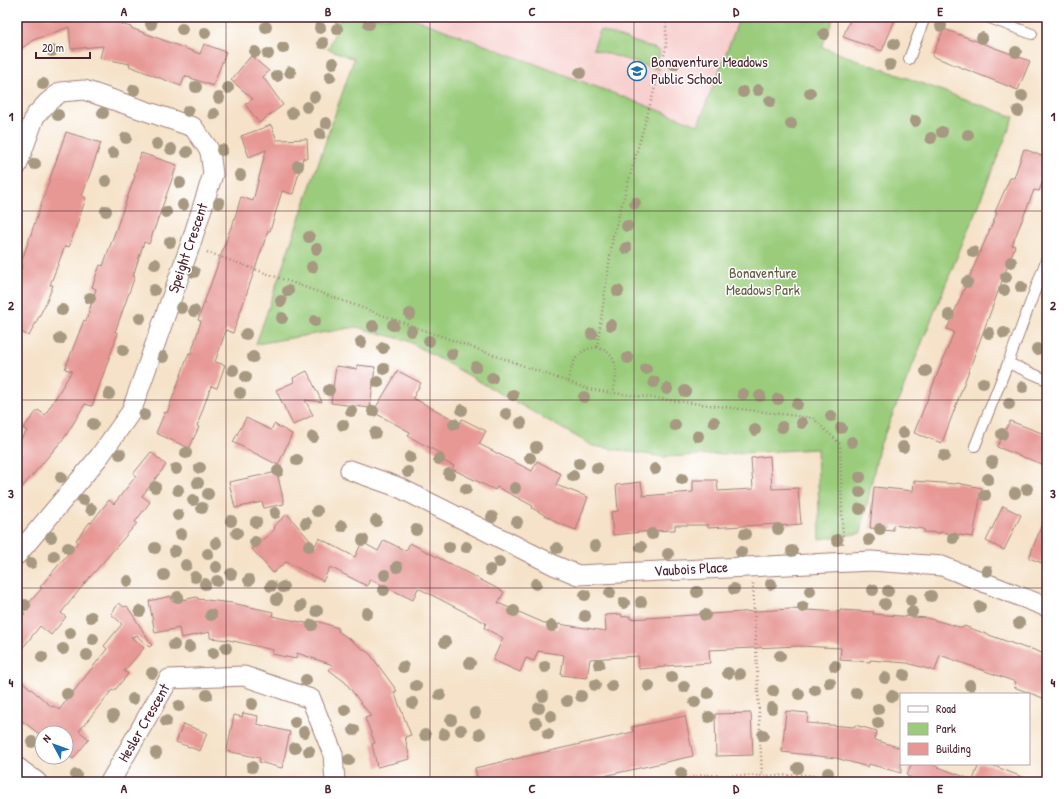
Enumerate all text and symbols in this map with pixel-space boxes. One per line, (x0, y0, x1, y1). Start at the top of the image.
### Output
text: A (121, 2, 128, 20)
text: B (325, 2, 332, 20)
text: C (528, 2, 536, 20)
text: D (733, 2, 740, 20)
text: E (937, 2, 943, 20)
scale bar (36, 34, 90, 60)
text: 20 m (42, 39, 64, 56)
place label: Bonaventure Meadows Public School (651, 51, 768, 89)
school or university icon: Bonaventure Meadows Public School (626, 60, 648, 82)
text: 1 (9, 107, 14, 125)
text: 1 (1051, 107, 1056, 125)
street label: Speight Crescent (162, 199, 213, 296)
park label: Bonaventure Meadows Park (726, 262, 800, 300)
text: 2 (8, 296, 15, 314)
text: 2 (1050, 296, 1057, 314)
text: 3 (8, 484, 14, 502)
text: 3 (1050, 484, 1056, 502)
street label: Vaubois Place (653, 556, 728, 581)
text: 4 (9, 673, 14, 691)
text: 4 (1051, 673, 1056, 691)
street label: Hesler Crescent (113, 679, 175, 766)
legend (900, 693, 1030, 765)
text: Road (936, 700, 956, 717)
text: Park (936, 720, 956, 737)
north arrow (34, 725, 74, 765)
text: N (39, 732, 54, 745)
text: Building (936, 740, 971, 757)
text: A (121, 779, 128, 797)
text: B (325, 779, 332, 797)
text: C (528, 779, 536, 797)
text: D (733, 779, 740, 797)
text: E (937, 779, 943, 797)

